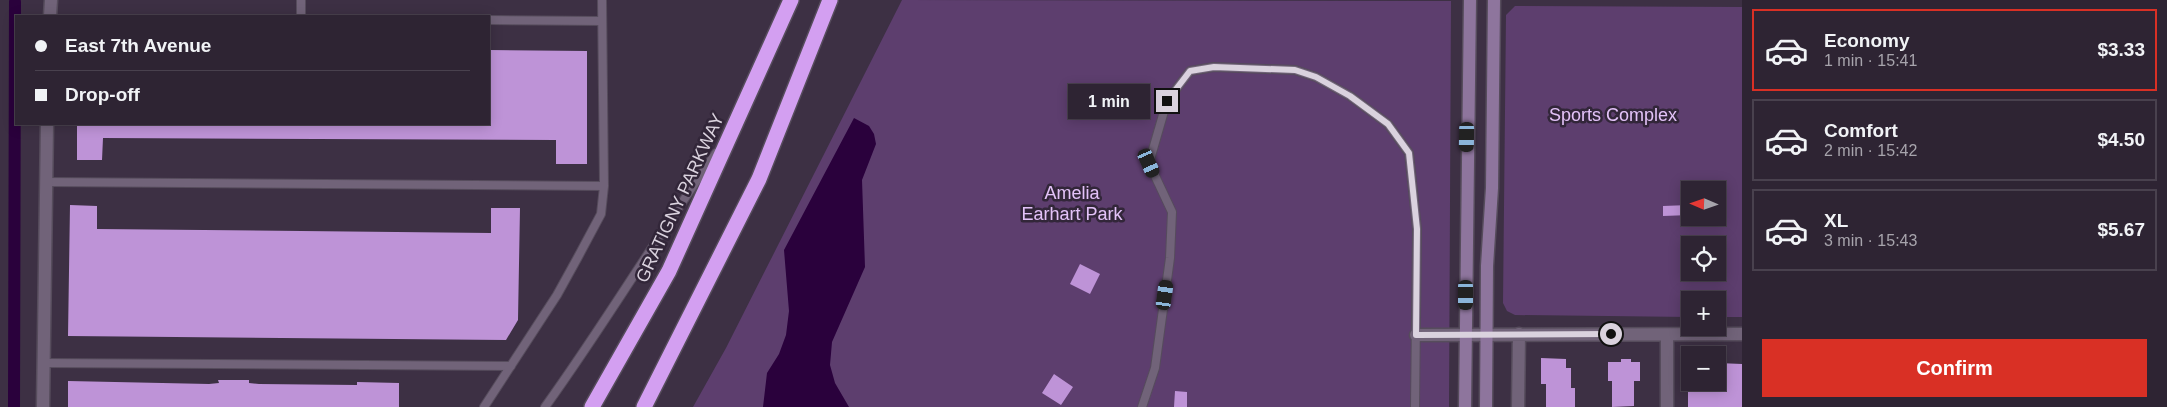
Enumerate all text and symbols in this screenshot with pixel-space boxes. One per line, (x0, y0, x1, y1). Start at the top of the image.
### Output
icon: car (1764, 28, 1809, 73)
text: Economy (1824, 30, 1910, 51)
text: East 7th Avenue (65, 35, 211, 56)
text: $3.33 (2097, 39, 2145, 60)
text: 1 min · 15:41 (1824, 52, 1917, 69)
text: Drop-off (65, 84, 140, 105)
callout: 1 min (1067, 84, 1150, 118)
route end (1156, 90, 1178, 112)
text: 1 min (1088, 93, 1130, 110)
park label: Sports Complex (1549, 105, 1677, 125)
street label: GRATIGNY PARKWAY (632, 110, 728, 286)
icon: car (1764, 118, 1809, 163)
text: Comfort (1824, 120, 1898, 141)
car (1459, 122, 1474, 152)
text: $4.50 (2097, 129, 2145, 150)
text: 2 min · 15:42 (1824, 142, 1917, 159)
car (1136, 146, 1161, 180)
north arrow (1681, 181, 1726, 226)
map controls (1681, 181, 1726, 391)
park label: Amelia Earhart Park (1021, 183, 1124, 224)
icon: car (1764, 208, 1809, 253)
text: XL (1824, 210, 1848, 231)
text: $5.67 (2097, 219, 2145, 240)
text: 3 min · 15:43 (1824, 232, 1917, 249)
button: locate (1681, 236, 1726, 281)
car (1155, 279, 1174, 311)
car (1458, 280, 1473, 310)
button: + (1681, 291, 1726, 336)
route start (1600, 323, 1622, 345)
button: Confirm (1762, 339, 2147, 397)
button: − (1681, 346, 1726, 391)

